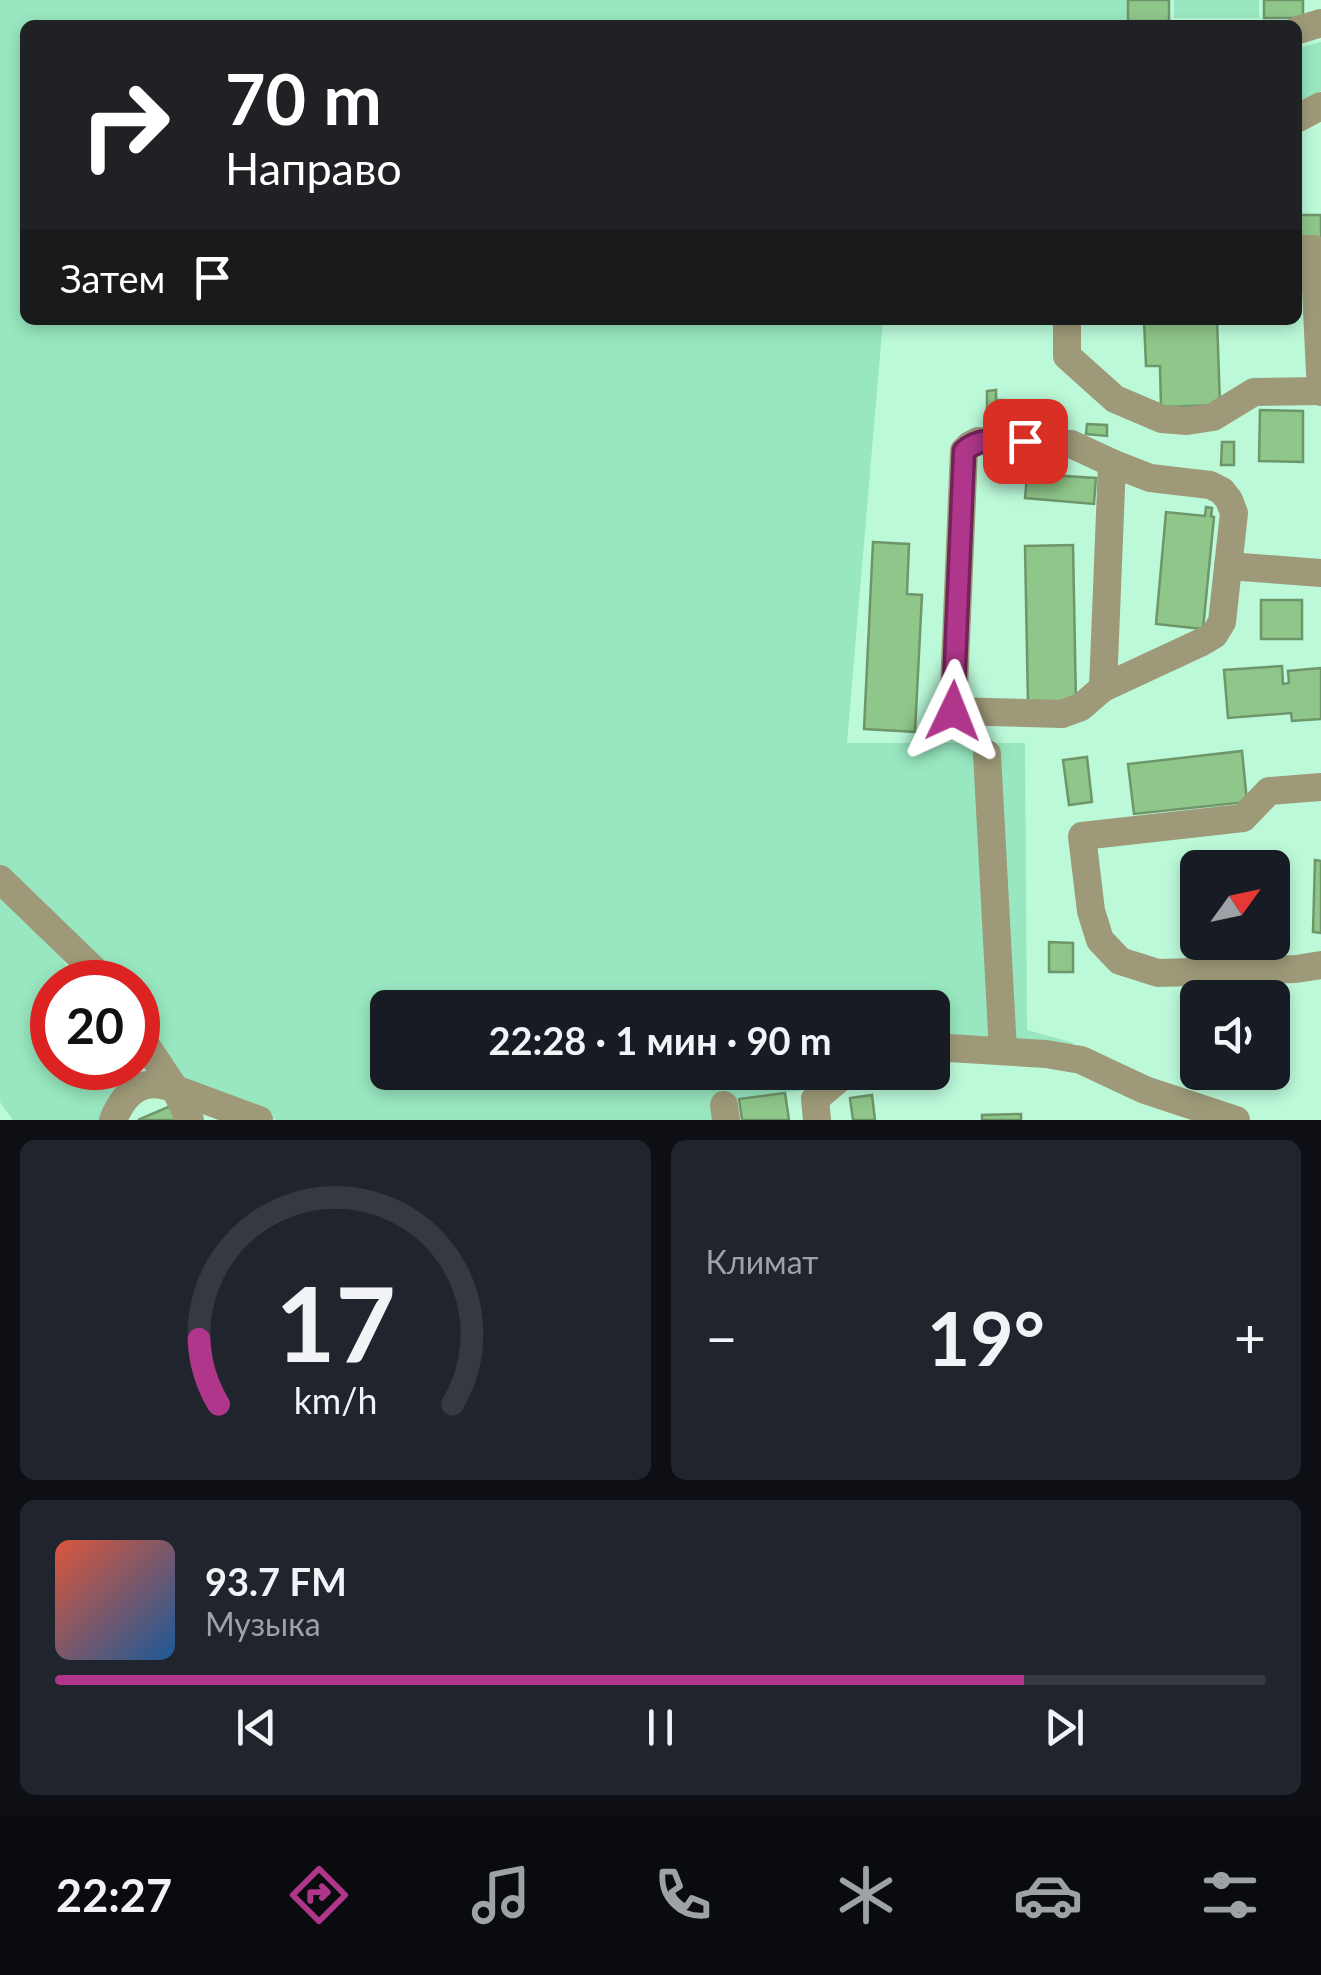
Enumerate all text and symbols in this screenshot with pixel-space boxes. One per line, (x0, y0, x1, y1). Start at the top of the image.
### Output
text: 70 m (225, 56, 382, 140)
icon: right (60, 60, 190, 190)
text: Направо (225, 141, 402, 195)
icon: arrive (185, 250, 240, 305)
text: Затем (60, 255, 165, 301)
pin (983, 399, 1068, 484)
icon: arrive (998, 414, 1053, 469)
position arrow (901, 659, 1005, 763)
north arrow (1180, 850, 1290, 960)
map controls (1180, 850, 1290, 1090)
speed limit sign: 20 (30, 960, 160, 1090)
button: sound (1180, 980, 1290, 1090)
text: 22:28 · 1 мин · 90 m (488, 1017, 832, 1063)
text: Климат (706, 1242, 818, 1281)
text: 17 (275, 1259, 396, 1384)
text: 19° (927, 1292, 1045, 1382)
text: − (706, 1304, 737, 1370)
text: + (1234, 1304, 1266, 1370)
text: km/h (293, 1379, 377, 1422)
text: 93.7 FM (205, 1558, 347, 1604)
text: Музыка (205, 1604, 321, 1643)
icon: previous (229, 1700, 284, 1755)
icon: pause (633, 1700, 688, 1755)
icon: next (1037, 1700, 1092, 1755)
icon: directions (284, 1860, 354, 1930)
icon: music (466, 1860, 536, 1930)
icon: phone (648, 1860, 718, 1930)
icon: climate (831, 1860, 901, 1930)
icon: car (1013, 1860, 1083, 1930)
icon: filters (1195, 1860, 1265, 1930)
text: 22:27 (56, 1868, 172, 1922)

